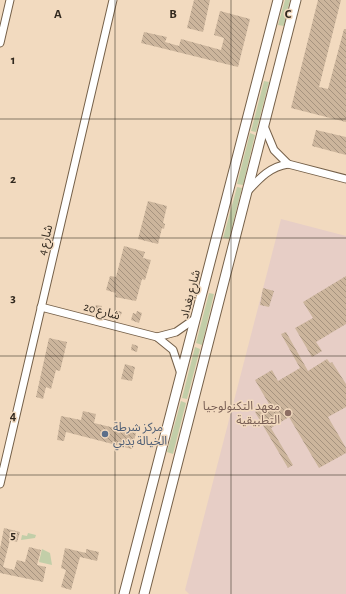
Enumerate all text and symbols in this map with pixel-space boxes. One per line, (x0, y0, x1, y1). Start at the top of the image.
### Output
text: A (54, 8, 62, 21)
text: B (169, 8, 177, 21)
text: C (285, 8, 292, 21)
text: 1 (11, 54, 15, 67)
text: 2 (10, 173, 16, 186)
street label: شارع 4 (36, 223, 57, 257)
street label: شارع بغداد (178, 268, 205, 320)
text: 3 (10, 292, 16, 305)
street label: شارع 20 (82, 300, 122, 325)
place label: معهد التكنولوجيا التطبيقية (203, 400, 280, 427)
marker: معهد التكنولوجيا التطبيقية (283, 408, 293, 418)
text: 4 (10, 410, 17, 423)
place label: مركز شرطة الخيالة بدبي (113, 421, 167, 451)
marker: مركز شرطة الخيالة بدبي (100, 429, 110, 439)
text: 5 (10, 529, 16, 542)

